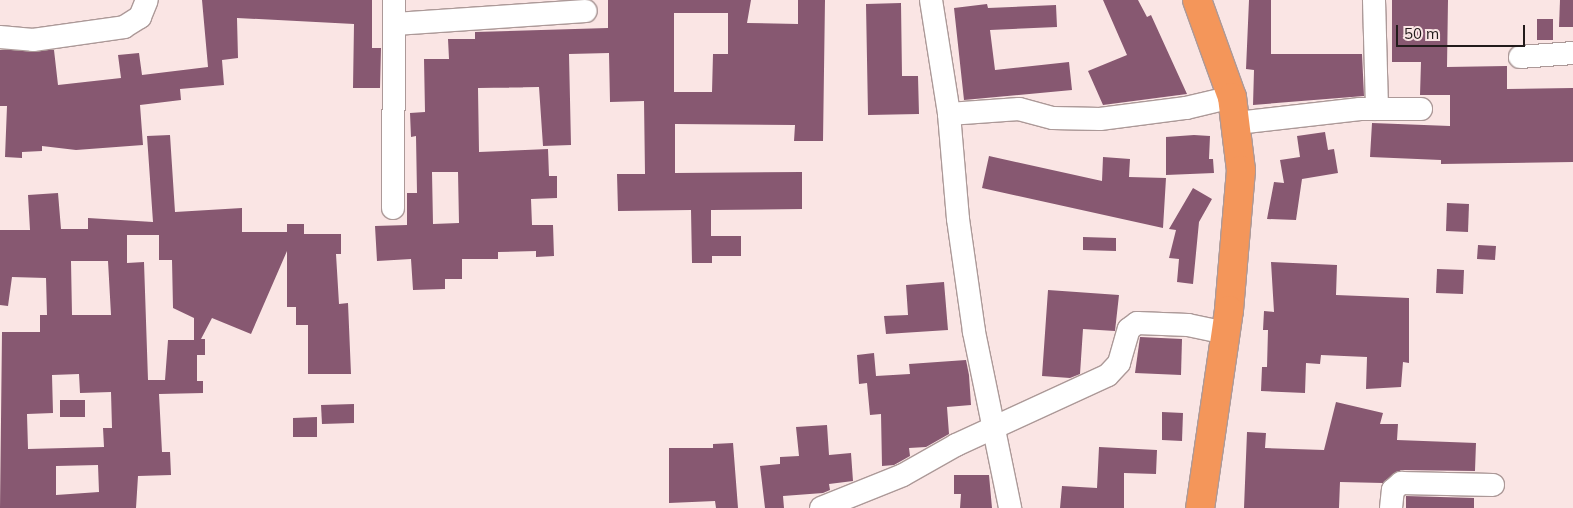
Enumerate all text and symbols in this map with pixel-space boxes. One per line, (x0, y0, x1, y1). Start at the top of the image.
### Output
scale bar (1398, 15, 1527, 47)
text: 50 m (1404, 24, 1439, 43)

